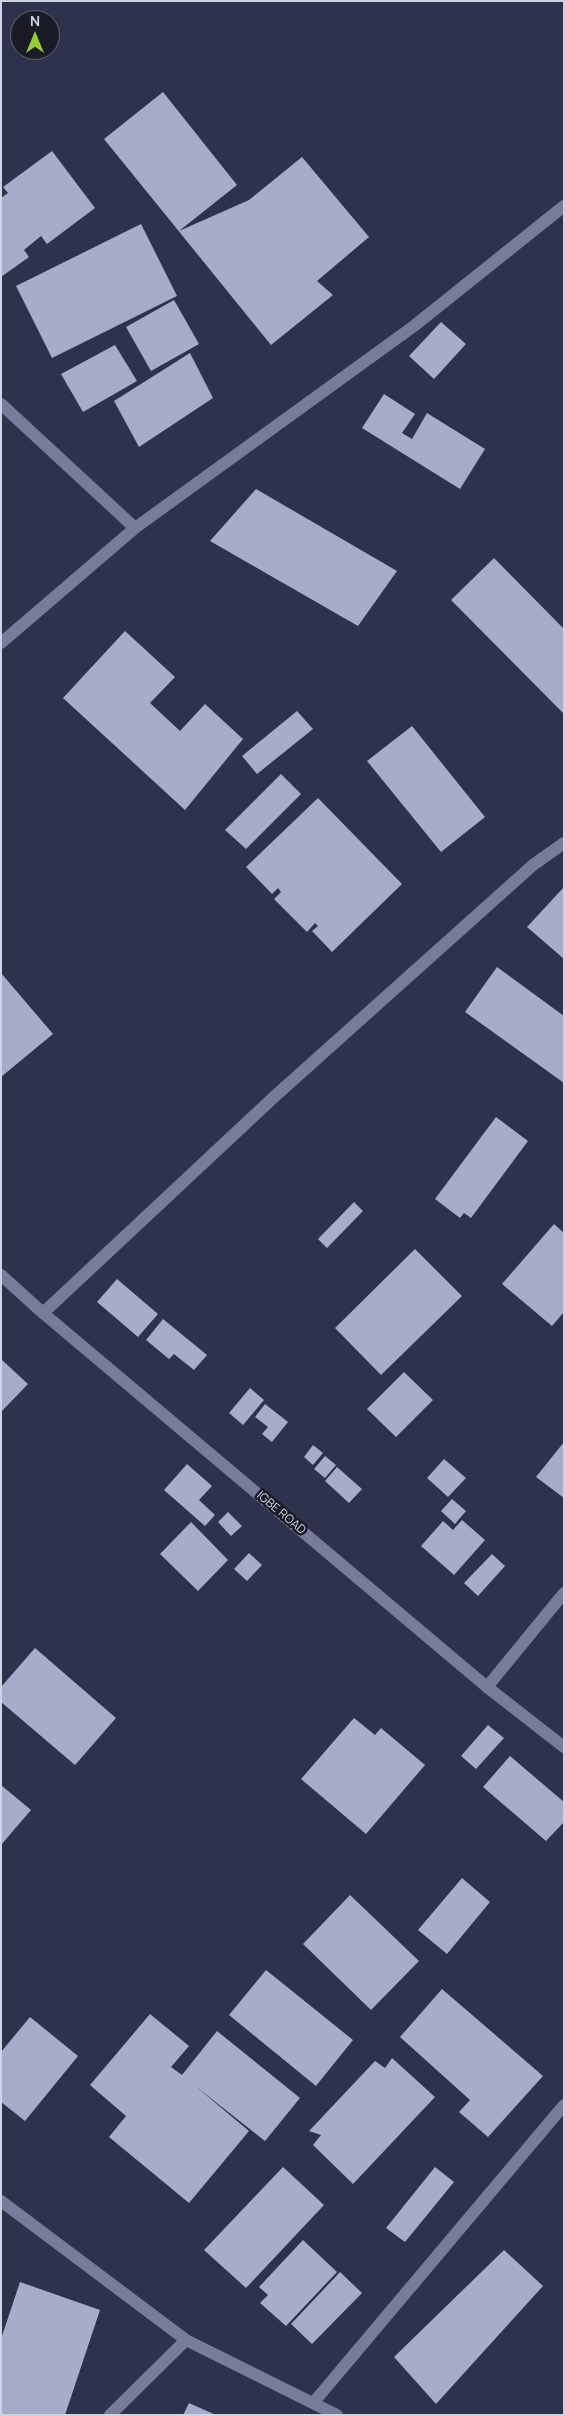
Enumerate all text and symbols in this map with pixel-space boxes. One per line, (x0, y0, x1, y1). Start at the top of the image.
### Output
north arrow (10, 10, 60, 60)
text: N (30, 11, 40, 30)
street label: IGBE ROAD (254, 1488, 308, 1538)

